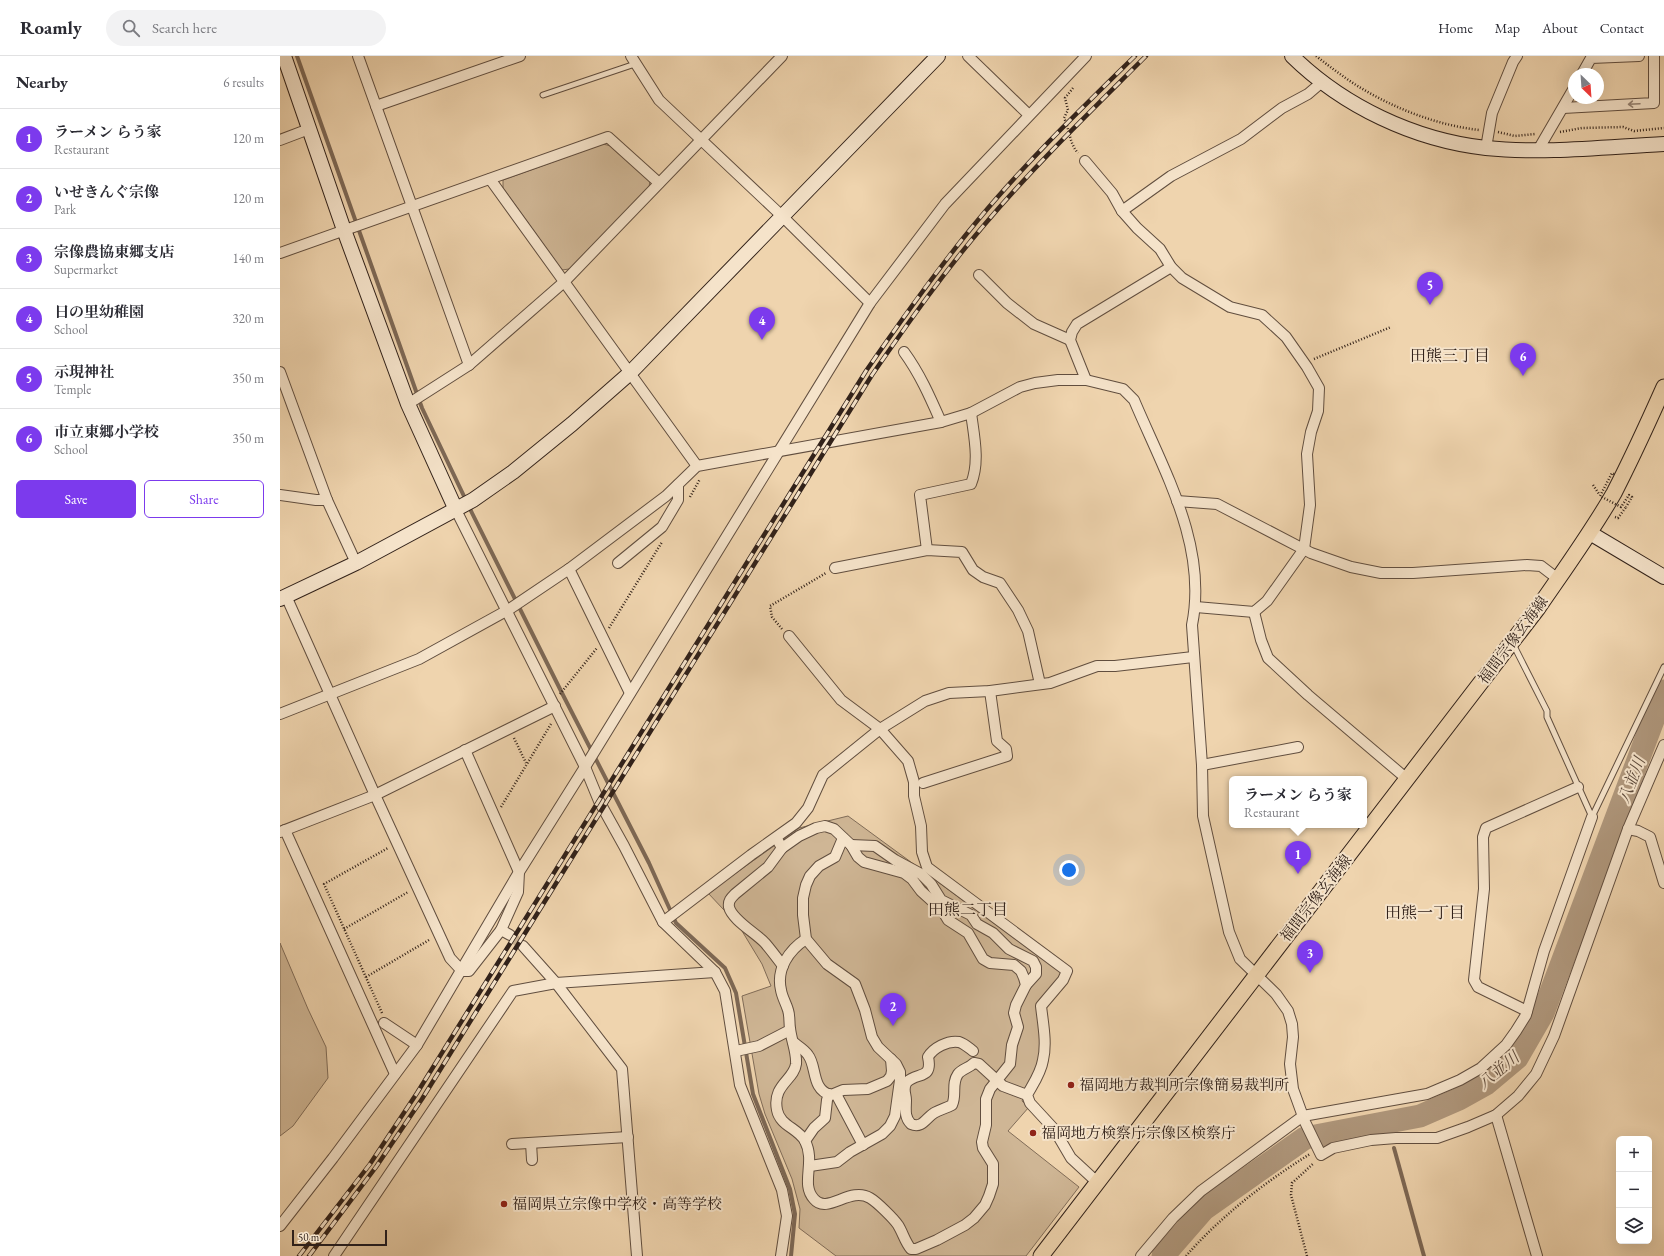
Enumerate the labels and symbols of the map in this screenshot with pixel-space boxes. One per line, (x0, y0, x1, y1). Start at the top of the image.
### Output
north arrow (1568, 68, 1604, 104)
one-way arrow (1628, 101, 1641, 108)
pin: 5 (1417, 272, 1443, 305)
pin: 4 (749, 307, 775, 340)
pin: 6 (1510, 343, 1536, 376)
district label: 田熊三丁目 (1410, 345, 1490, 366)
street label: 福間宗像玄海線 (1473, 592, 1552, 687)
water label: 八並川 (1613, 752, 1651, 806)
pin: 1 (1285, 841, 1311, 874)
street label: 福間宗像玄海線 (1276, 850, 1355, 945)
your location (1059, 860, 1079, 880)
district label: 田熊二丁目 (928, 899, 1008, 920)
district label: 田熊一丁目 (1385, 902, 1465, 923)
pin: 3 (1297, 940, 1323, 973)
pin: 2 (880, 993, 906, 1026)
water label: 八並川 (1473, 1046, 1525, 1094)
place label: 福岡地方裁判所宗像簡易裁判所 (1079, 1075, 1289, 1094)
marker: 福岡地方裁判所宗像簡易裁判所 (1066, 1080, 1076, 1090)
place label: 福岡地方検察庁宗像区検察庁 (1041, 1123, 1236, 1142)
marker: 福岡地方検察庁宗像区検察庁 (1028, 1128, 1038, 1138)
place label: 福岡県立宗像中学校・高等学校 (512, 1194, 722, 1213)
marker: 福岡県立宗像中学校・高等学校 (499, 1199, 509, 1209)
scale bar (292, 1228, 387, 1247)

